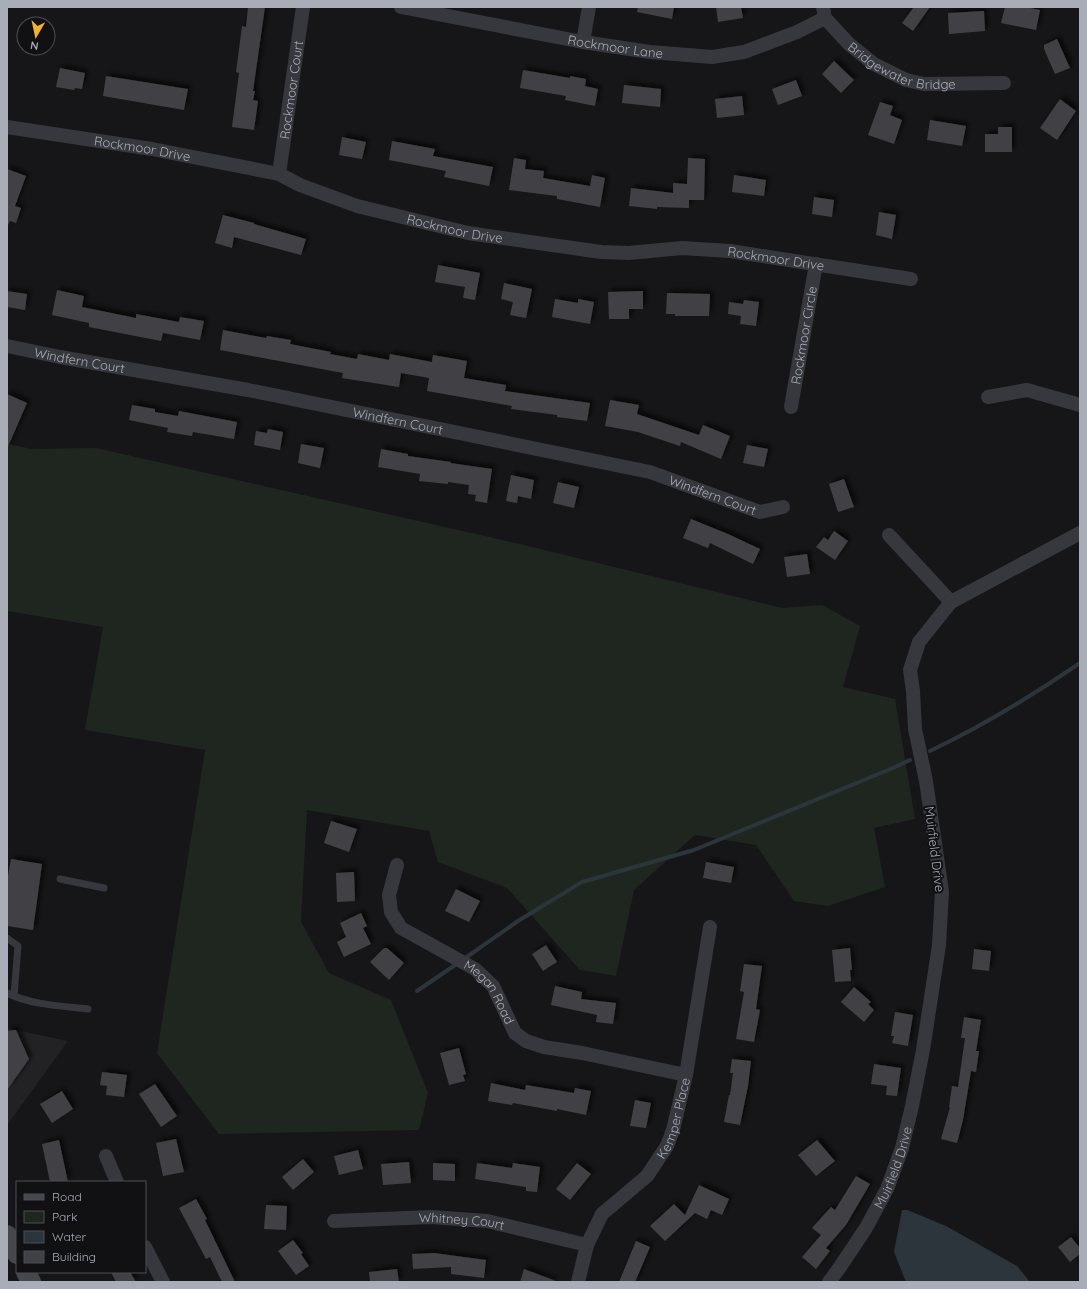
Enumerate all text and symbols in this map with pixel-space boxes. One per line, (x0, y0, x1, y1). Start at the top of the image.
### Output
north arrow (16, 16, 56, 56)
street label: Rockmoor Lane (566, 31, 664, 61)
text: N (29, 38, 40, 53)
street label: Bridgewater Bridge (845, 38, 956, 92)
street label: Rockmoor Court (276, 39, 306, 140)
street label: Rockmoor Drive (93, 132, 192, 164)
street label: Rockmoor Drive (405, 210, 504, 246)
street label: Rockmoor Drive (726, 243, 825, 273)
street label: Rockmoor Circle (787, 285, 820, 385)
street label: Windfern Court (33, 344, 126, 376)
street label: Windfern Court (351, 404, 444, 438)
street label: Windfern Court (667, 472, 758, 518)
street label: Muirfield Drive (922, 805, 948, 893)
street label: Megan Road (461, 957, 518, 1027)
street label: Kemper Place (653, 1076, 693, 1162)
street label: Muirfield Drive (870, 1125, 915, 1211)
legend (16, 1181, 146, 1273)
text: Road (52, 1189, 82, 1204)
text: Park (52, 1209, 77, 1224)
street label: Whitney Court (419, 1209, 506, 1233)
text: Water (52, 1229, 87, 1244)
text: Building (52, 1249, 96, 1264)

